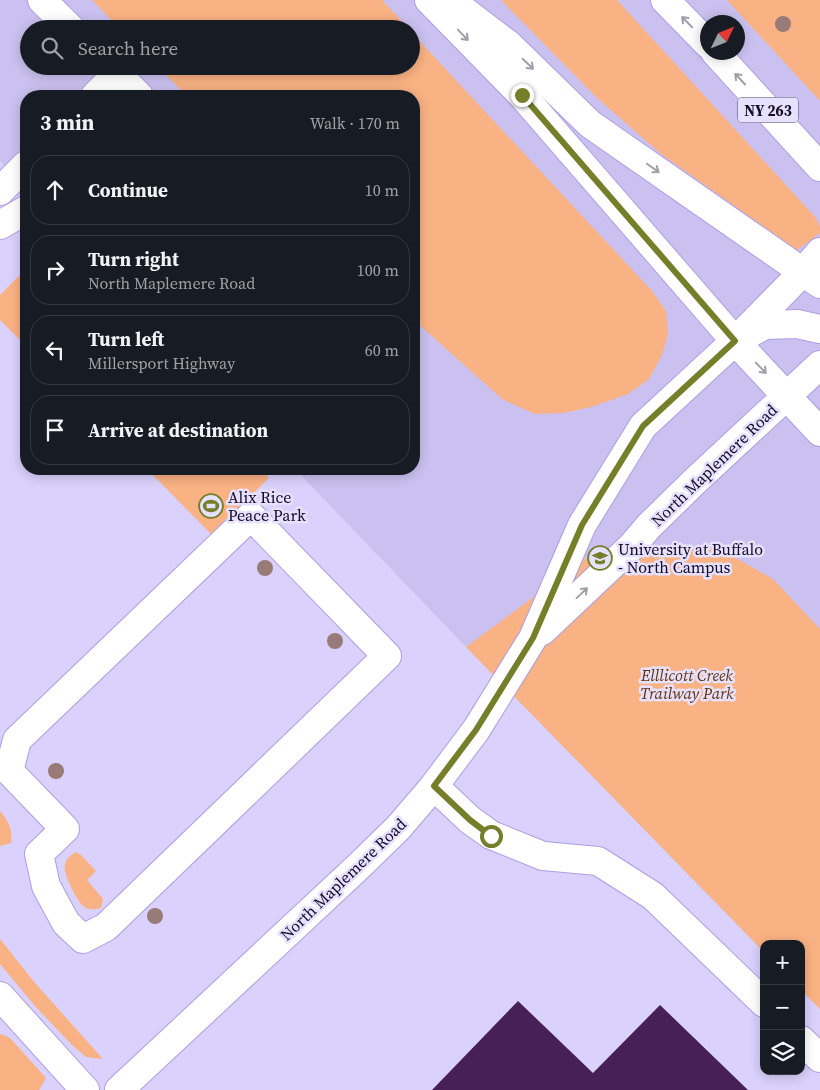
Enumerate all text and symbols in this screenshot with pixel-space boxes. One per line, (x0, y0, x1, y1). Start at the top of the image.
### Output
north arrow (700, 15, 745, 60)
one-way arrow (680, 16, 693, 28)
search box (20, 20, 420, 75)
one-way arrow (457, 29, 469, 41)
icon: search (38, 34, 66, 62)
text: Search here (78, 35, 178, 61)
one-way arrow (522, 58, 535, 70)
one-way arrow (734, 73, 746, 86)
route end (511, 84, 534, 107)
road number: NY 263 (738, 98, 798, 122)
text: 3 min (40, 108, 95, 137)
text: Walk · 170 m (310, 112, 400, 134)
one-way arrow (646, 163, 660, 173)
icon: ahead (41, 176, 69, 204)
text: Continue (88, 177, 168, 203)
text: 10 m (365, 179, 399, 201)
text: Turn right (88, 246, 179, 272)
icon: right (41, 256, 69, 284)
text: 100 m (357, 259, 399, 281)
text: North Maplemere Road (88, 272, 255, 294)
text: Turn left (88, 326, 164, 352)
icon: left (41, 336, 69, 364)
text: 60 m (365, 339, 399, 361)
text: Millersport Highway (88, 352, 235, 374)
one-way arrow (755, 362, 767, 374)
street label: North Maplemere Road (646, 399, 782, 531)
icon: arrive (41, 416, 69, 444)
text: Arrive at destination (88, 417, 268, 443)
place label: Alix Rice Peace Park (228, 486, 306, 526)
sports icon: Alix Rice Peace Park (198, 493, 224, 519)
place label: University at Buffalo - North Campus (618, 538, 763, 578)
school or university icon: University at Buffalo - North Campus (587, 545, 613, 571)
one-way arrow (575, 587, 588, 599)
park label: Elllicott Creek Trailway Park (640, 664, 734, 704)
street label: North Maplemere Road (275, 813, 411, 945)
route start (480, 825, 503, 848)
map controls (760, 940, 805, 1075)
button: + (760, 940, 805, 985)
button: − (760, 985, 805, 1030)
button: layers (760, 1030, 805, 1075)

